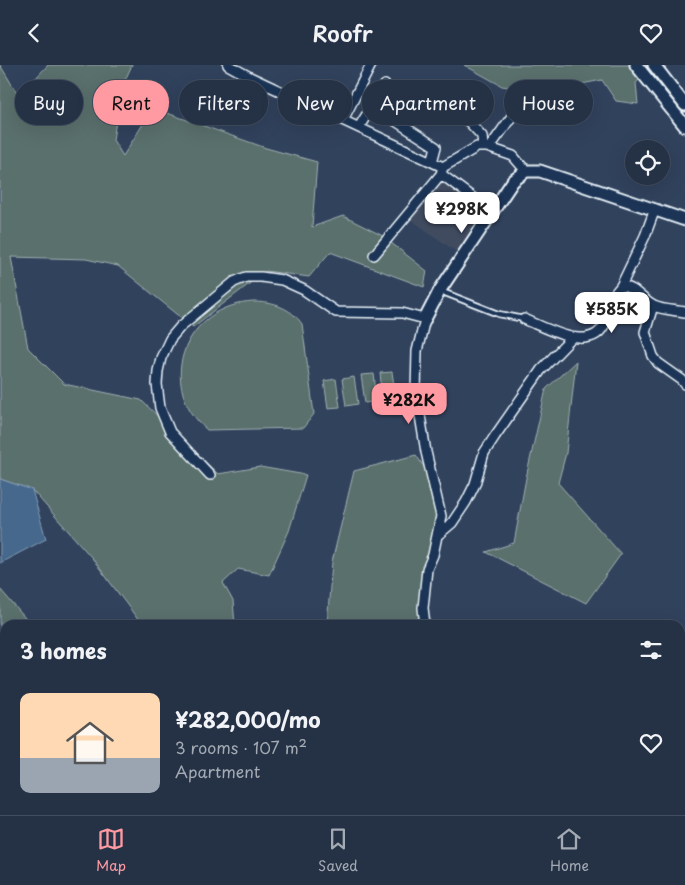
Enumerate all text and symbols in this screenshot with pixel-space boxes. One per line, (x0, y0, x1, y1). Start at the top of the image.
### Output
text: Roofr (312, 16, 373, 49)
icon: back (20, 19, 48, 47)
icon: heart (637, 19, 665, 47)
chip: Buy (15, 80, 83, 125)
chip: Rent (93, 80, 169, 125)
chip: Filters (179, 80, 268, 125)
chip: New (278, 80, 352, 125)
chip: Apartment (362, 80, 494, 125)
chip: House (504, 80, 593, 125)
map controls (625, 140, 670, 185)
button: locate (625, 140, 670, 185)
pin: ¥298K (427, 191, 497, 234)
text: ¥298K (436, 196, 488, 220)
pin: ¥585K (577, 291, 647, 334)
text: ¥585K (586, 296, 638, 320)
pin: ¥282K (374, 383, 444, 425)
text: ¥282K (383, 387, 435, 411)
text: 3 homes (20, 634, 107, 666)
icon: filters (637, 636, 665, 664)
text: ¥282,000/mo (175, 703, 321, 735)
icon: home (60, 713, 120, 773)
icon: heart (637, 729, 665, 757)
text: 3 rooms · 107 m² (175, 735, 307, 759)
text: Apartment (175, 759, 260, 783)
tab: Map (96, 825, 126, 876)
tab: Saved (318, 825, 358, 876)
tab: Home (550, 825, 589, 876)

